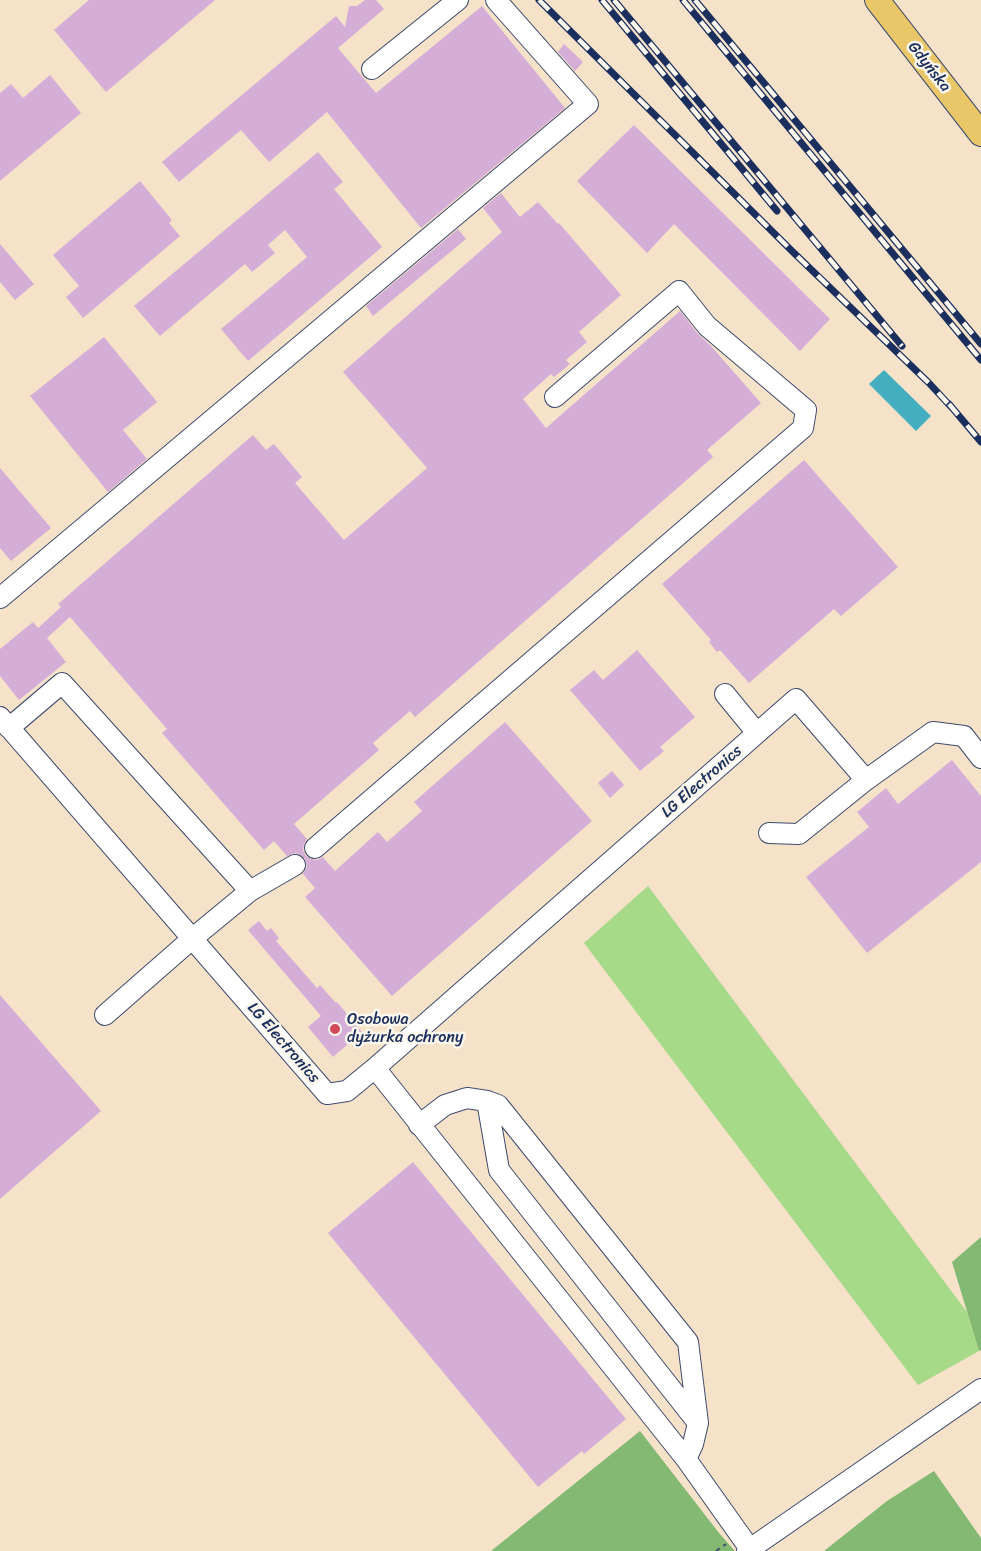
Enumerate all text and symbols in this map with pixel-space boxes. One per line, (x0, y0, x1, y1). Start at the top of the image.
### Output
street label: Gdyńska (903, 38, 955, 96)
street label: LG Electronics (658, 742, 746, 822)
street label: LG Electronics (243, 999, 323, 1087)
place label: Osobowa dyżurka ochrony (347, 1010, 463, 1048)
marker: Osobowa dyżurka ochrony (328, 1022, 342, 1036)

